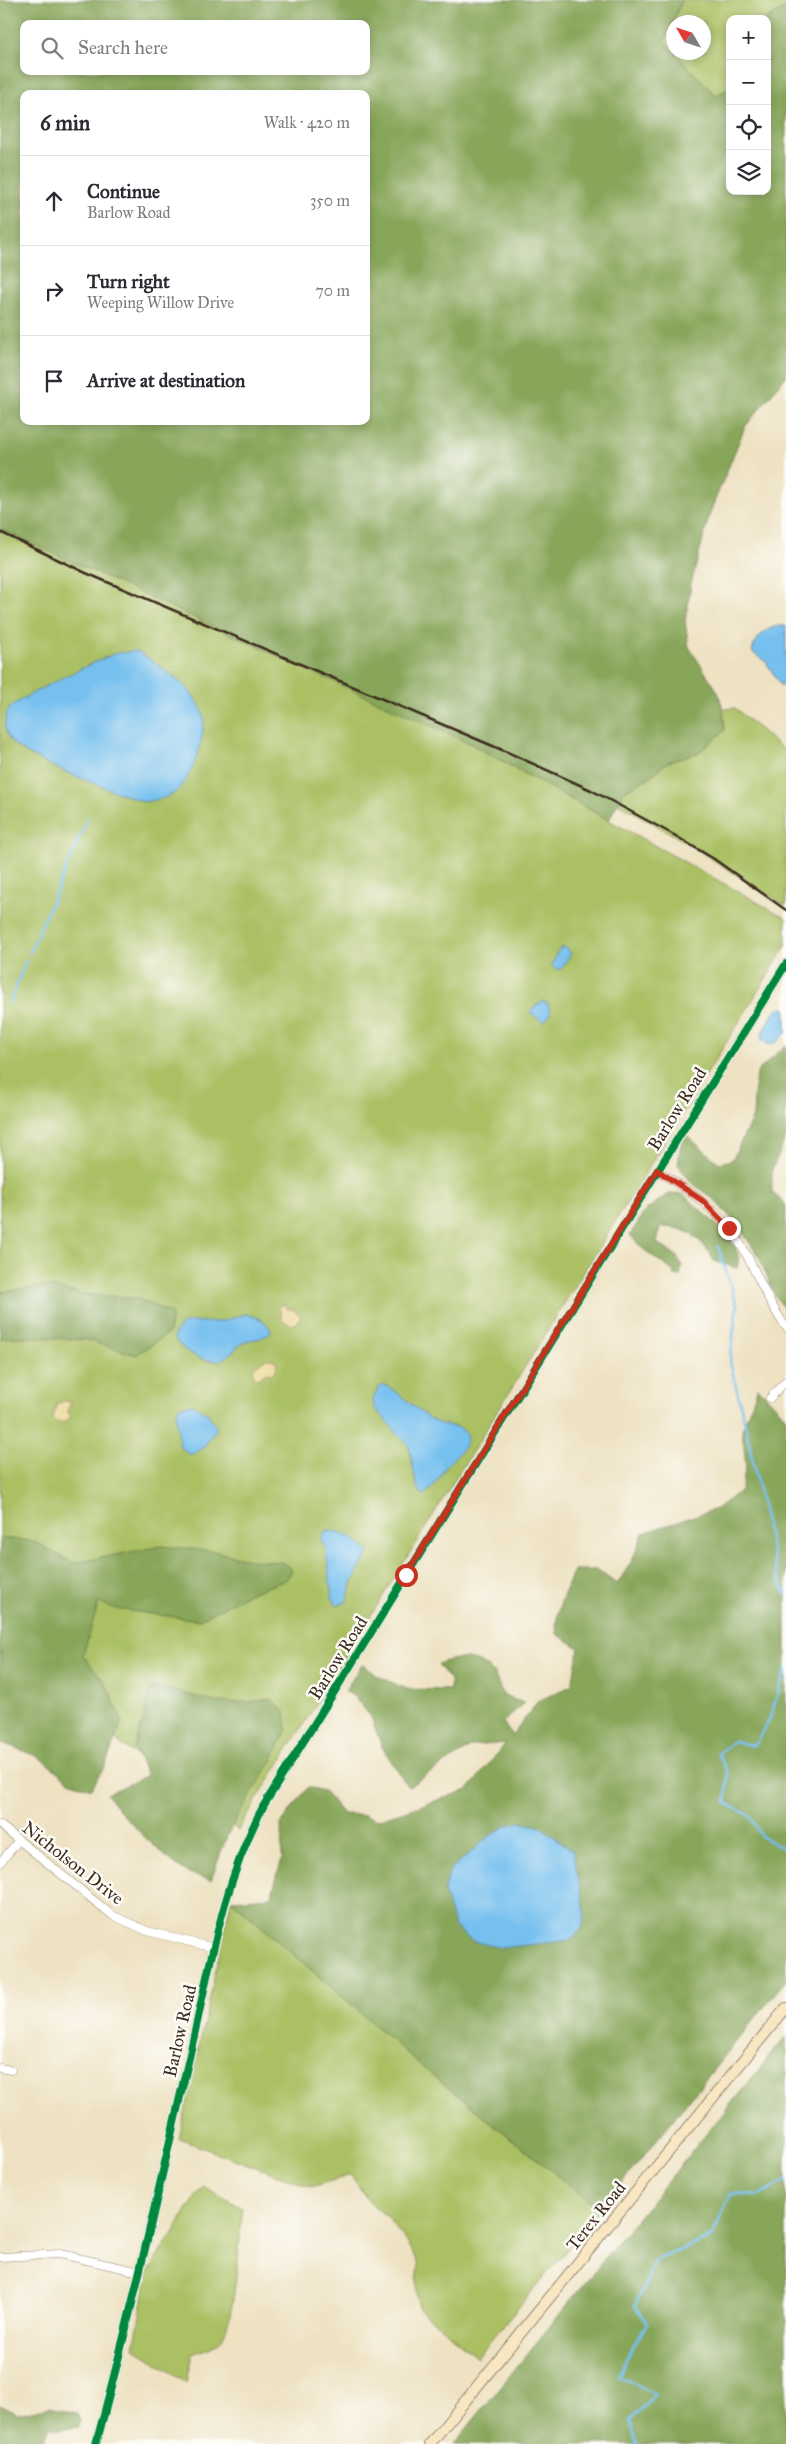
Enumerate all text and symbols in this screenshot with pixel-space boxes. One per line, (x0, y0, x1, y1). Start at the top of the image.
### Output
north arrow (666, 15, 711, 60)
map controls (726, 15, 771, 195)
button: + (726, 15, 771, 60)
search box (20, 20, 370, 75)
icon: search (38, 34, 66, 62)
text: Search here (78, 36, 168, 59)
button: − (726, 60, 771, 105)
button: locate (726, 105, 771, 150)
text: 6 min (40, 110, 90, 136)
text: Walk · 420 m (264, 113, 350, 132)
button: layers (726, 150, 771, 195)
text: Continue (87, 180, 160, 203)
icon: ahead (40, 187, 68, 215)
text: 350 m (310, 191, 350, 210)
text: Barlow Road (87, 203, 171, 222)
text: Turn right (87, 270, 170, 293)
icon: right (40, 277, 68, 305)
text: 70 m (315, 281, 350, 300)
text: Weeping Willow Drive (87, 293, 234, 312)
icon: arrive (40, 367, 68, 395)
text: Arrive at destination (87, 369, 245, 392)
street label: Barlow Road (643, 1063, 711, 1155)
route end (718, 1217, 741, 1240)
route start (395, 1564, 418, 1587)
street label: Barlow Road (304, 1612, 372, 1704)
street label: Nicholson Drive (18, 1817, 128, 1909)
street label: Barlow Road (159, 1983, 201, 2079)
street label: Terex Road (561, 2177, 631, 2255)

